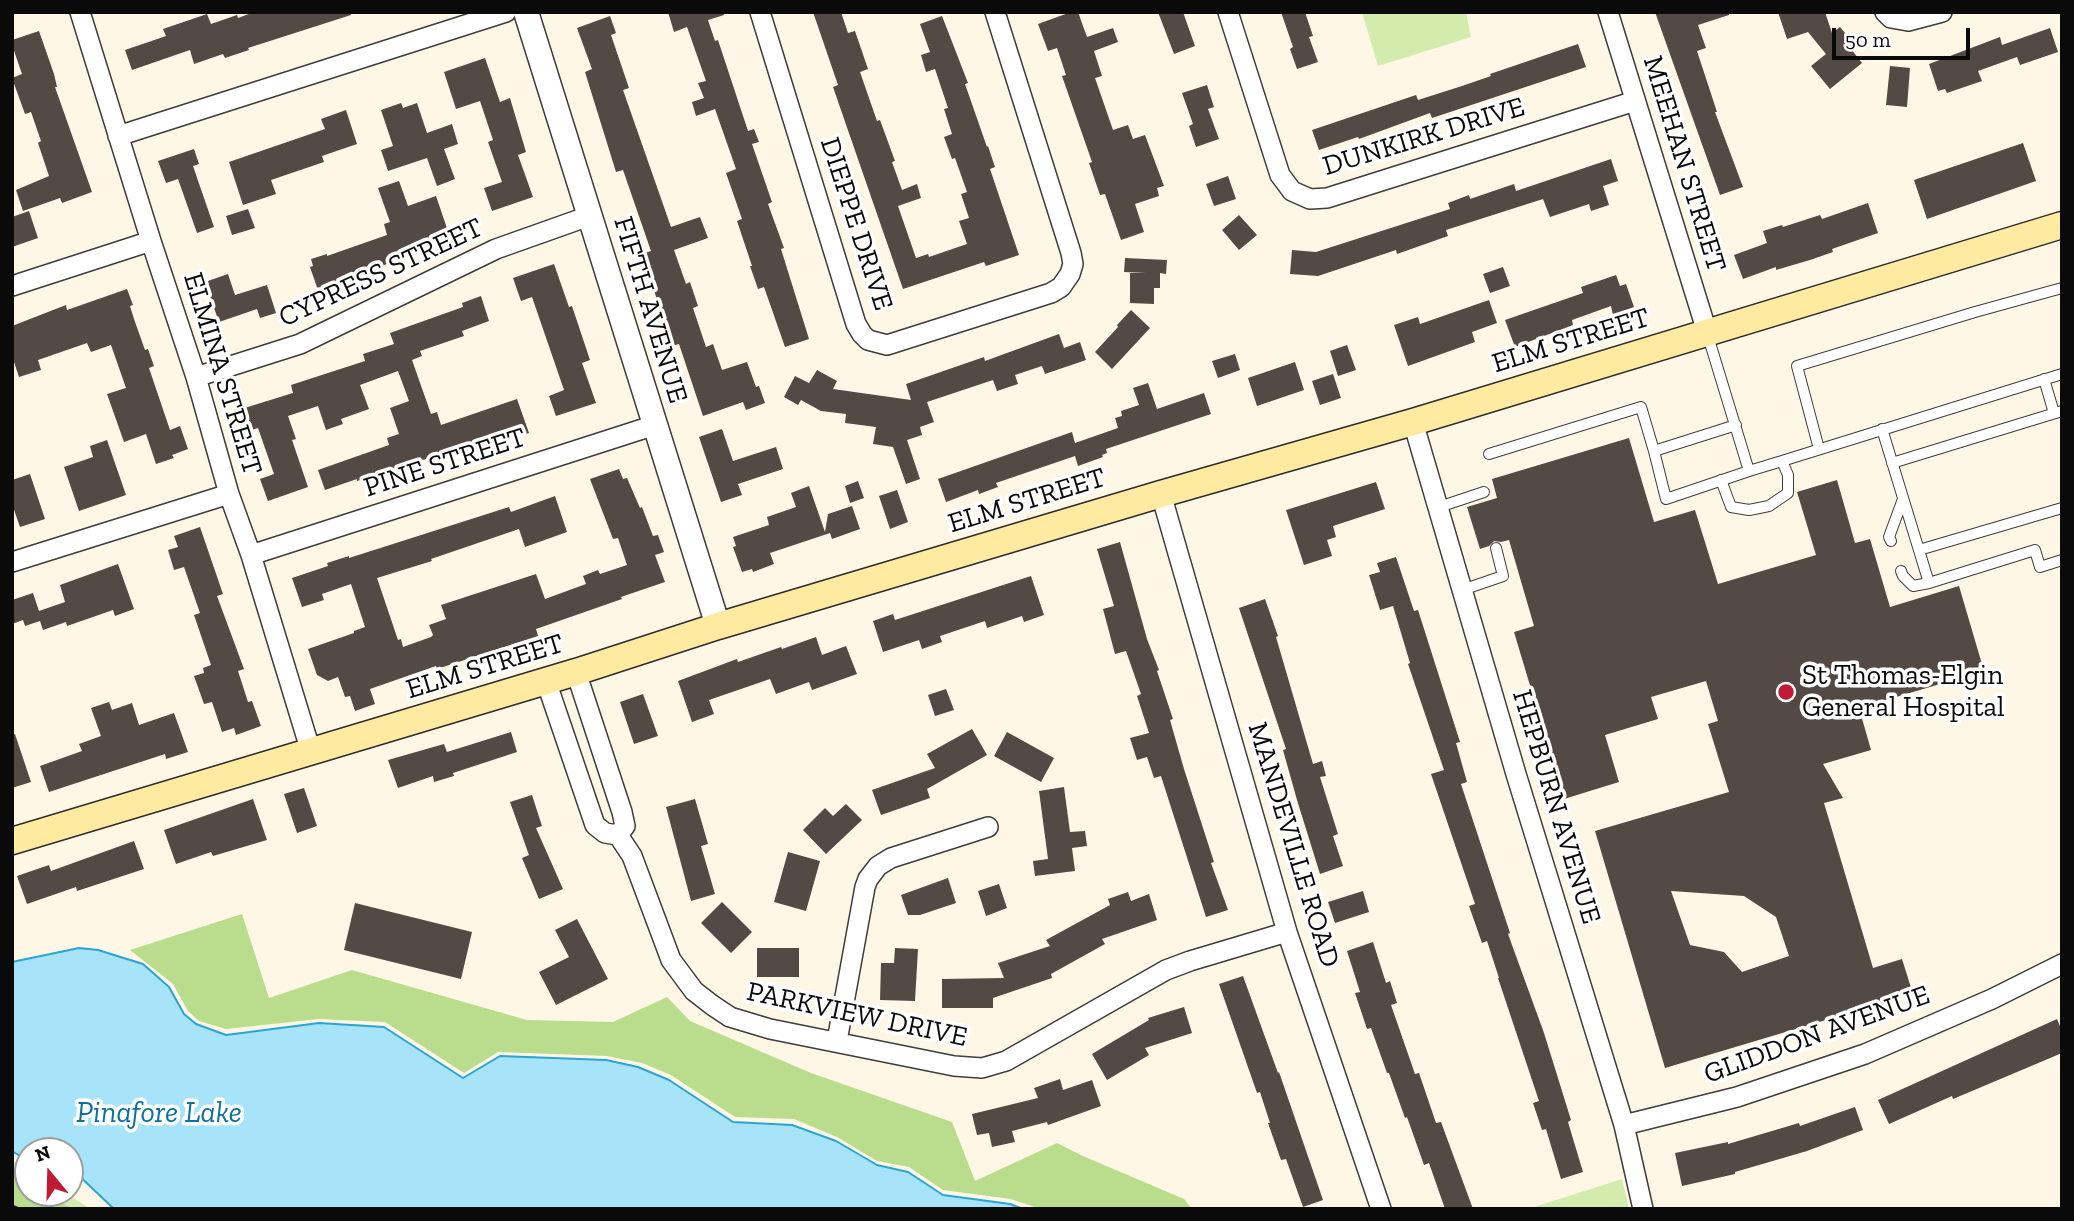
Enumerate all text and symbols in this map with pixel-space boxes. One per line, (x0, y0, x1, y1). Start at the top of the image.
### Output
scale bar (1836, 14, 1974, 58)
text: 50 m (1845, 27, 1891, 52)
street label: MEEHAN STREET (1635, 52, 1733, 276)
street label: DUNKIRK DRIVE (1319, 90, 1529, 184)
street label: DIEPPE DRIVE (812, 133, 900, 315)
street label: CYPRESS STREET (274, 211, 488, 335)
street label: FIFTH AVENUE (606, 213, 694, 407)
street label: ELMINA STREET (175, 269, 269, 479)
street label: ELM STREET (1488, 301, 1654, 381)
street label: PINE STREET (360, 421, 530, 505)
street label: ELM STREET (944, 461, 1110, 541)
street label: ELM STREET (402, 627, 568, 707)
place label: St Thomas-Elgin General Hospital (1802, 659, 2005, 725)
marker: St Thomas-Elgin General Hospital (1776, 682, 1796, 702)
street label: HEPBURN AVENUE (1504, 686, 1608, 928)
street label: MANDEVILLE ROAD (1240, 718, 1346, 972)
street label: PARKVIEW DRIVE (744, 975, 970, 1055)
street label: GLIDDON AVENUE (1699, 979, 1935, 1091)
water label: Pinafore Lake (76, 1095, 242, 1131)
north arrow (14, 1137, 84, 1207)
text: N (32, 1140, 53, 1167)

